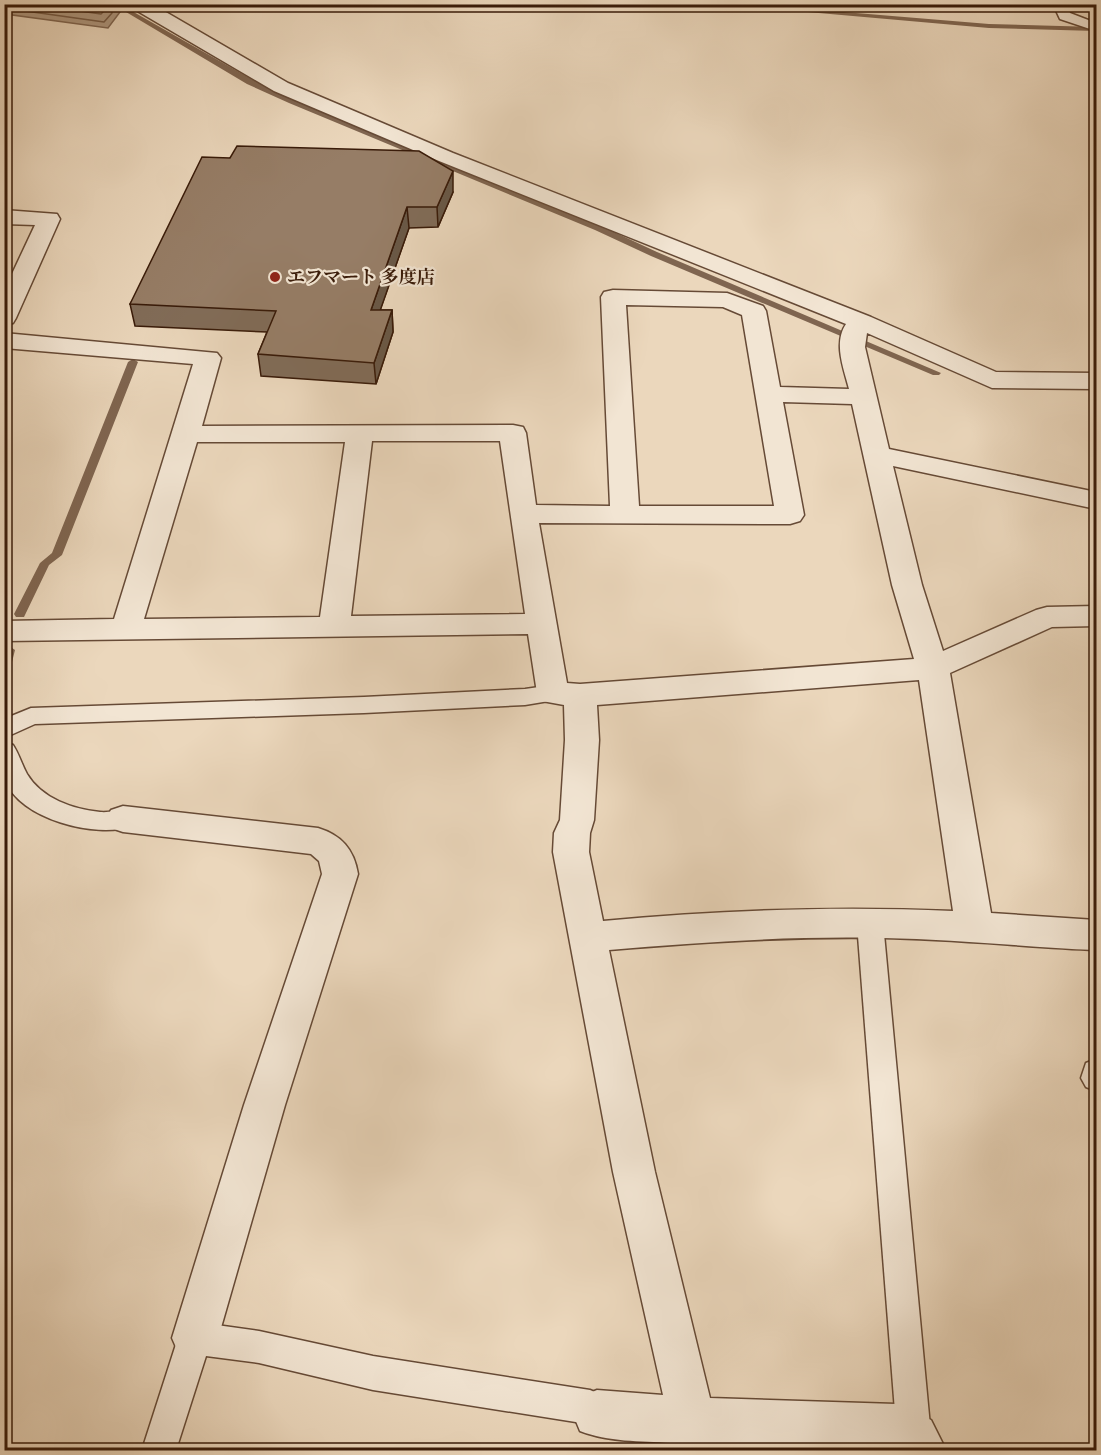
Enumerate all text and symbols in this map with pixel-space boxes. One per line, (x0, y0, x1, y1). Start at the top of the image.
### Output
place label: エフマート 多度店 (287, 266, 435, 289)
marker: エフマート 多度店 (268, 270, 282, 284)

